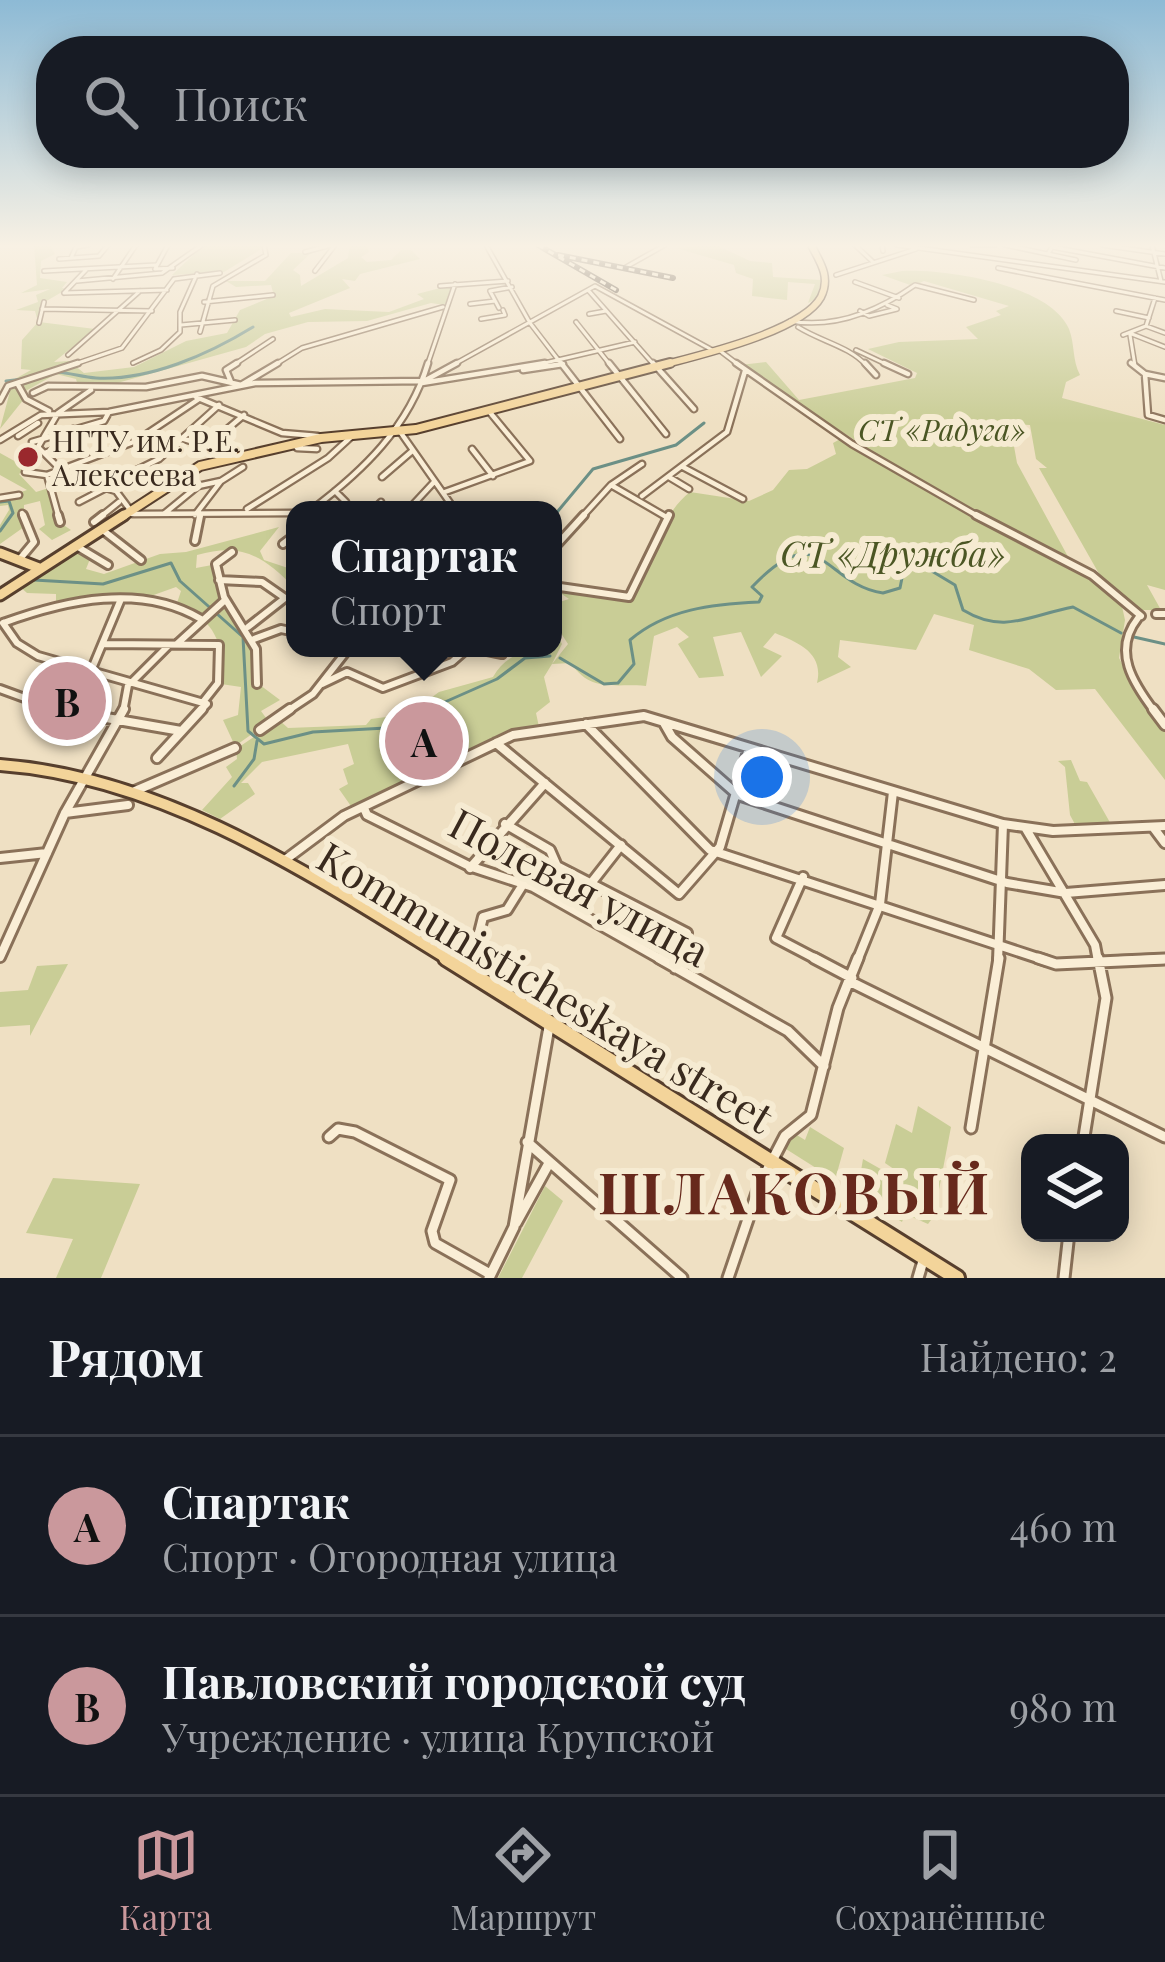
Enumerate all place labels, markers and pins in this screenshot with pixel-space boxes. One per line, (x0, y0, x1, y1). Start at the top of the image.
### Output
place label: НГТУ им. Р.Е. Алексеева (51, 420, 240, 494)
marker: НГТУ им. Р.Е. Алексеева (15, 444, 41, 470)
pin: B (28, 656, 106, 746)
pin: A (385, 696, 463, 786)

